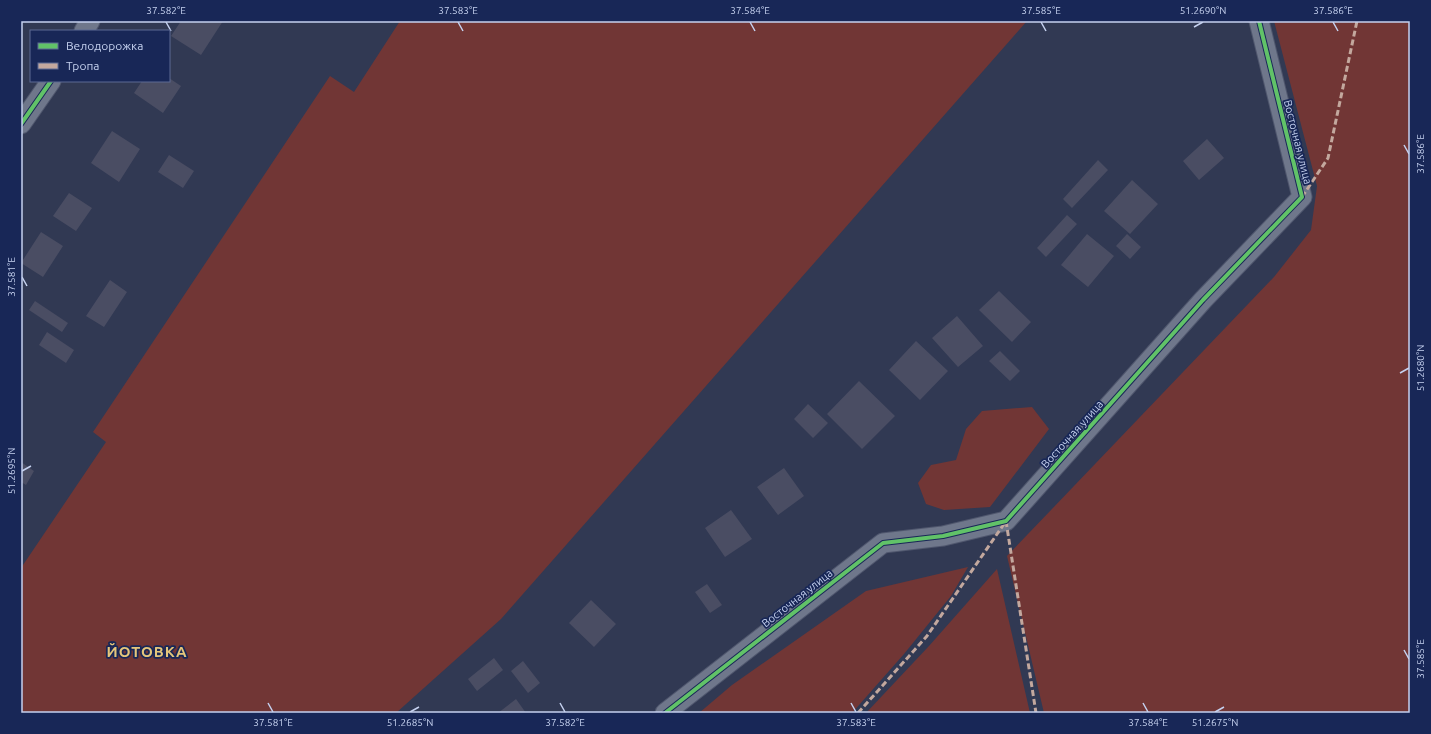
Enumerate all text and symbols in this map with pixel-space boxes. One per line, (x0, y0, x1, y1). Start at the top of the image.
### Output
text: 37.582°E (146, 5, 186, 16)
text: 37.583°E (438, 5, 478, 16)
text: 37.584°E (730, 5, 770, 16)
text: 37.585°E (1021, 5, 1061, 16)
text: 51.2690°N (1180, 5, 1226, 16)
text: 37.586°E (1313, 5, 1353, 16)
legend (30, 30, 170, 82)
text: Велодорожка (66, 39, 143, 52)
text: Тропа (66, 59, 99, 72)
street label: Восточная улица (1282, 99, 1314, 185)
text: 37.586°E (1415, 134, 1426, 174)
text: 37.581°E (6, 257, 17, 297)
text: 51.2680°N (1415, 345, 1426, 391)
street label: Восточная улица (1039, 398, 1105, 470)
text: 51.2695°N (6, 448, 17, 494)
street label: Восточная улица (759, 567, 835, 629)
text: 37.585°E (1415, 639, 1426, 679)
district label: ЙОТОВКА (106, 642, 188, 660)
text: 37.581°E (253, 717, 293, 728)
text: 51.2685°N (387, 717, 433, 728)
text: 37.582°E (545, 717, 585, 728)
text: 37.583°E (836, 717, 876, 728)
text: 37.584°E (1128, 717, 1168, 728)
text: 51.2675°N (1192, 717, 1238, 728)

